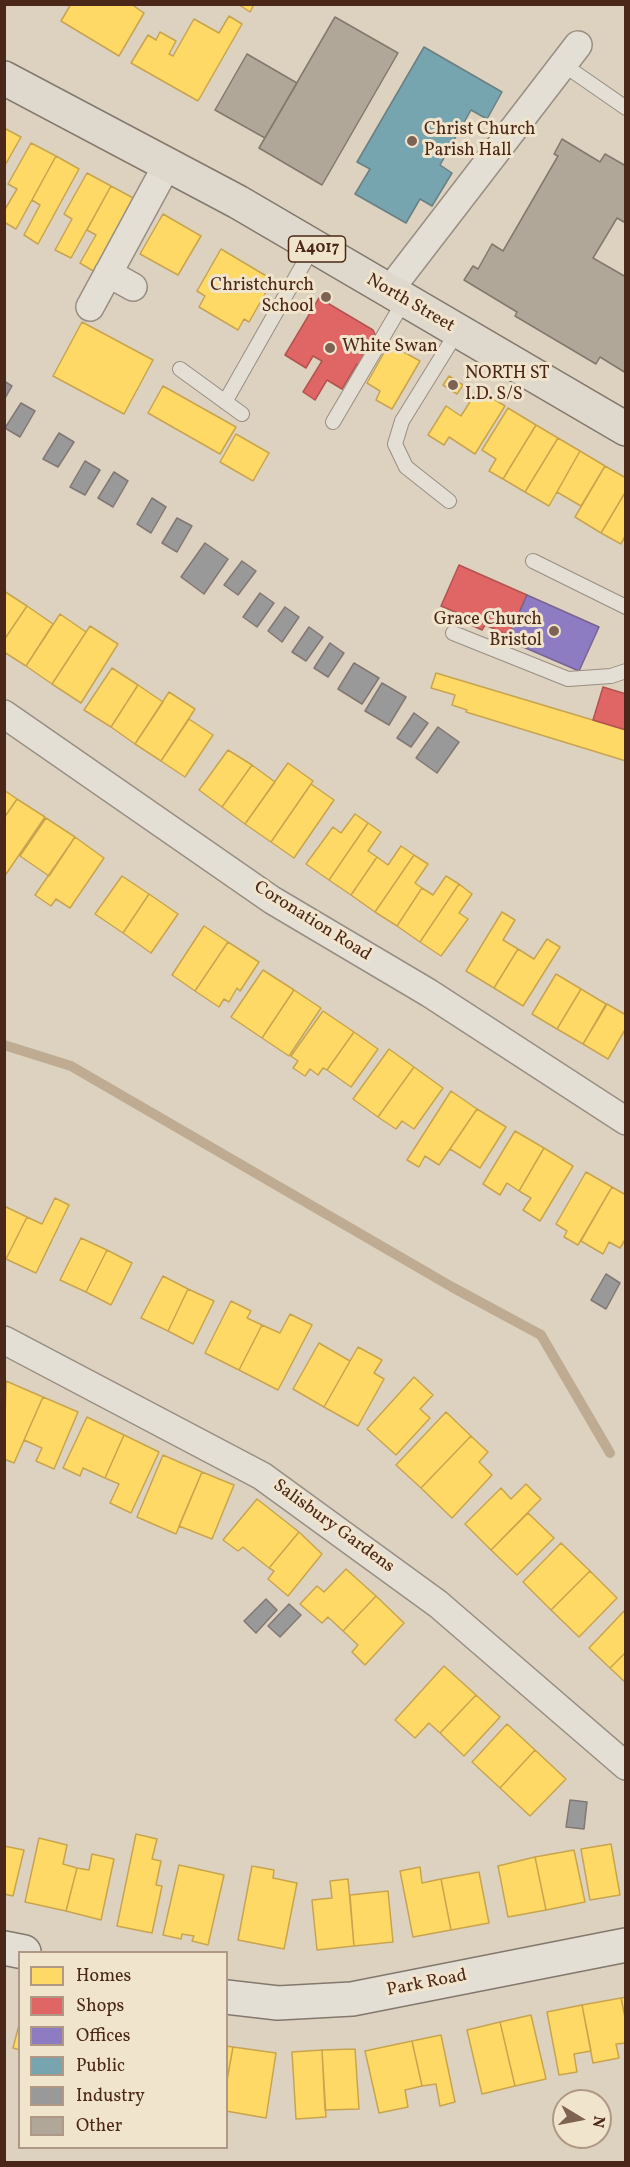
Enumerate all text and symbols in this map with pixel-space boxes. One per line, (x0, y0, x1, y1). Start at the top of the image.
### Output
place label: Christ Church Parish Hall (424, 120, 536, 162)
marker: Christ Church Parish Hall (405, 134, 419, 148)
road number: A4017 (288, 236, 346, 262)
street label: North Street (362, 270, 458, 338)
place label: Christchurch School (210, 276, 314, 318)
marker: Christchurch School (319, 290, 333, 304)
place label: White Swan (342, 337, 438, 359)
marker: White Swan (323, 341, 337, 355)
place label: NORTH ST I.D. S/S (465, 364, 550, 406)
marker: NORTH ST I.D. S/S (446, 378, 460, 392)
place label: Grace Church Bristol (434, 610, 542, 652)
marker: Grace Church Bristol (547, 624, 561, 638)
street label: Coronation Road (249, 877, 375, 967)
street label: Salisbury Gardens (268, 1476, 398, 1578)
legend (18, 1951, 228, 2149)
text: Homes (76, 1964, 131, 1989)
street label: Park Road (385, 1966, 469, 2002)
text: Shops (76, 1994, 124, 2019)
text: Offices (76, 2024, 131, 2049)
text: Public (76, 2054, 125, 2079)
text: Industry (76, 2084, 145, 2109)
north arrow (552, 2089, 612, 2149)
text: Other (76, 2114, 122, 2139)
text: N (586, 2114, 610, 2129)

